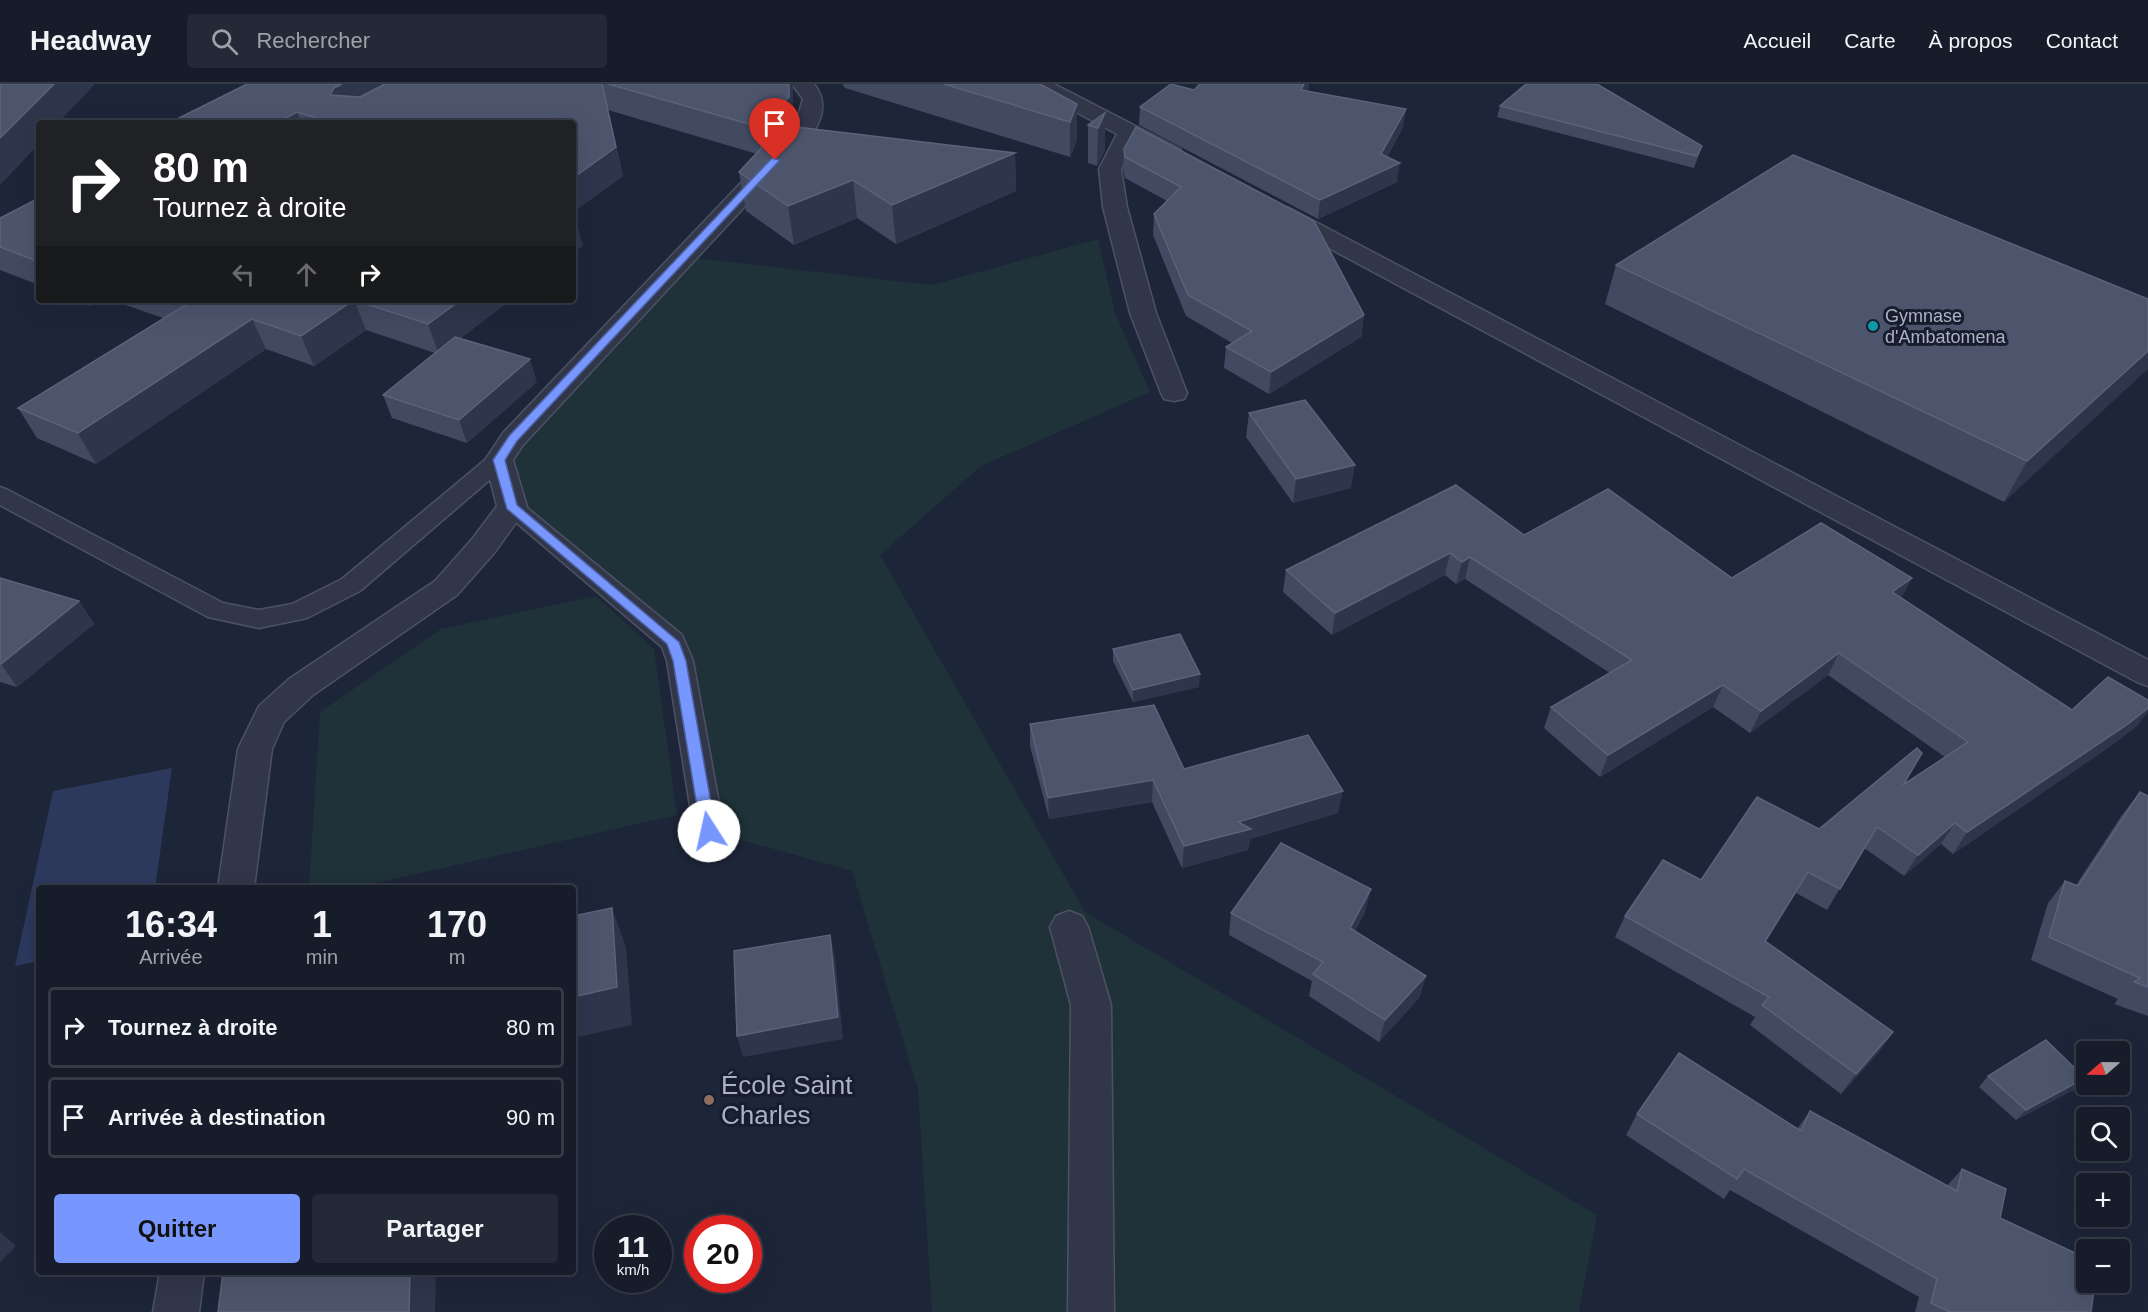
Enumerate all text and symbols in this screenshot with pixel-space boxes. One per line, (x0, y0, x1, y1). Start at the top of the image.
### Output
search box (187, 14, 607, 68)
text: Headway (30, 25, 151, 56)
icon: search (208, 25, 241, 58)
text: Rechercher (256, 28, 370, 53)
text: Accueil (1744, 29, 1811, 52)
text: Carte (1844, 29, 1896, 52)
text: À propos (1929, 29, 2013, 52)
text: Contact (2046, 29, 2118, 52)
pin (749, 98, 800, 160)
icon: arrive (758, 107, 791, 140)
icon: right (54, 144, 132, 222)
text: 80 m (153, 144, 249, 191)
text: Tournez à droite (153, 193, 347, 223)
icon: left (227, 258, 260, 291)
icon: ahead (290, 258, 323, 291)
icon: right (353, 258, 386, 291)
place label: Gymnase d'Ambatomena (1885, 306, 2006, 347)
marker: Gymnase d'Ambatomena (1866, 319, 1880, 333)
position arrow (677, 799, 741, 863)
text: 16:34 (125, 904, 217, 945)
text: 1 (312, 904, 332, 945)
text: 170 (427, 904, 487, 945)
text: Arrivée (139, 946, 203, 968)
text: min (306, 946, 338, 968)
text: m (449, 946, 465, 968)
icon: right (57, 1011, 90, 1044)
text: Tournez à droite (108, 1015, 278, 1040)
text: 80 m (506, 1015, 555, 1040)
north arrow (2076, 1041, 2130, 1095)
map controls (2076, 1041, 2130, 1293)
place label: École Saint Charles (721, 1070, 853, 1130)
marker: École Saint Charles (702, 1093, 716, 1107)
icon: arrive (57, 1101, 90, 1134)
text: Arrivée à destination (108, 1105, 326, 1130)
text: 90 m (506, 1105, 555, 1130)
button: search (2076, 1107, 2130, 1161)
button: + (2076, 1173, 2130, 1227)
button: Quitter (54, 1194, 300, 1263)
button: Partager (312, 1194, 558, 1263)
speed limit sign: 20 (684, 1215, 762, 1293)
text: 11 (617, 1230, 649, 1263)
button: − (2076, 1239, 2130, 1293)
text: km/h (617, 1261, 649, 1278)

